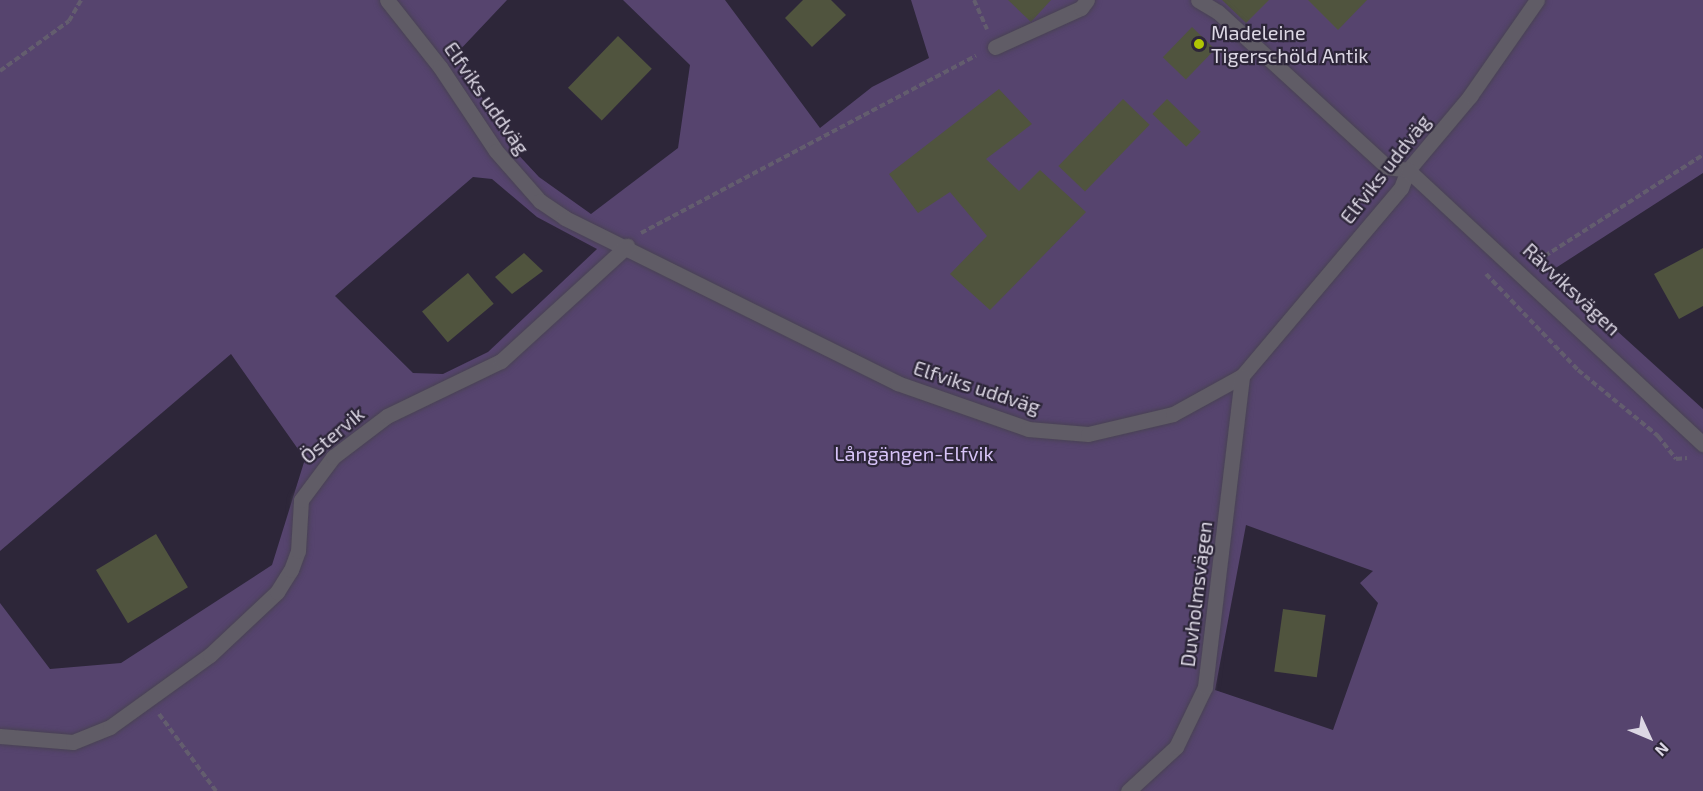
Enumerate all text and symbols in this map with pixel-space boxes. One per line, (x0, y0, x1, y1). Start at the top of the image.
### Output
place label: Madeleine Tigerschöld Antik (1211, 20, 1369, 67)
street label: Elfviks uddväg (439, 37, 535, 159)
marker: Madeleine Tigerschöld Antik (1192, 37, 1206, 51)
street label: Elfviks uddväg (1335, 110, 1435, 228)
street label: Rävviksvägen (1518, 238, 1626, 340)
street label: Elfviks uddväg (911, 355, 1043, 419)
street label: Östervik (295, 401, 369, 469)
park label: Långängen-Elfvik (834, 441, 994, 465)
street label: Duvholmsvägen (1175, 520, 1217, 668)
north arrow (1619, 707, 1679, 767)
text: N (1651, 739, 1673, 761)

